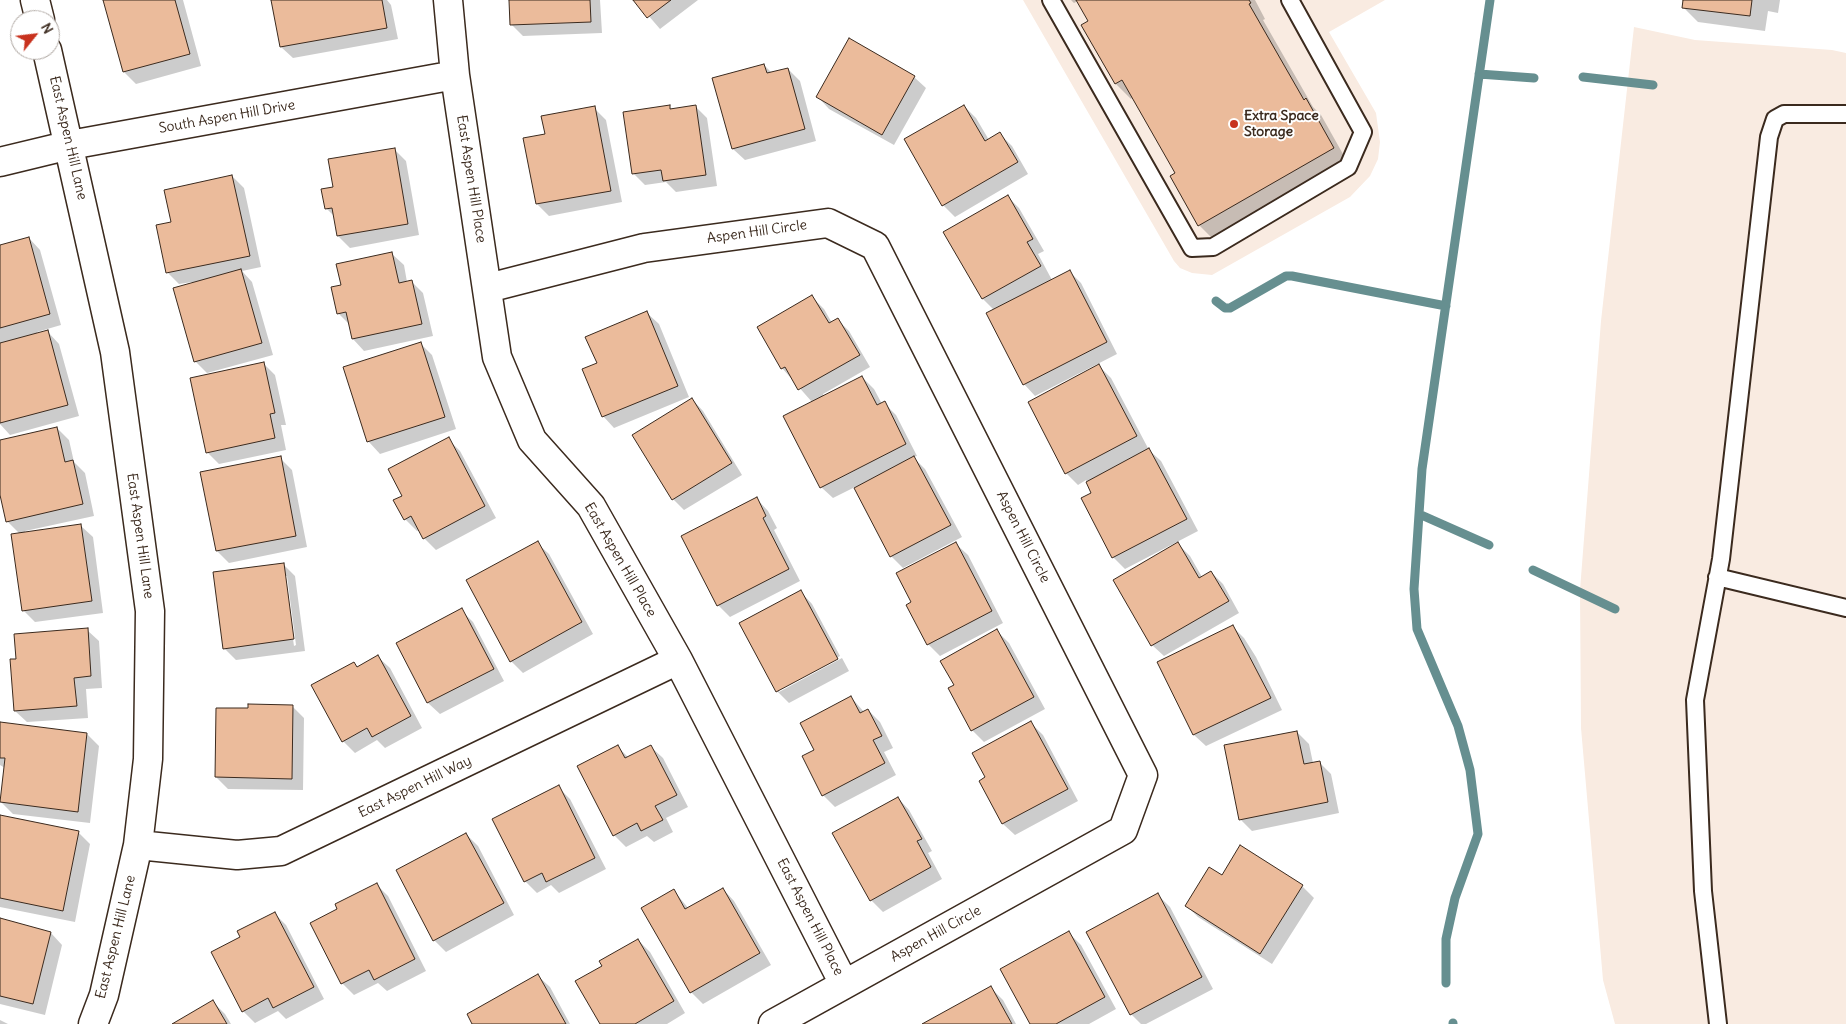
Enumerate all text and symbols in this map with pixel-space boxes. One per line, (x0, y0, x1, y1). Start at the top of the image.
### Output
north arrow (10, 10, 60, 60)
text: N (37, 20, 57, 37)
street label: East Aspen Hill Lane (46, 74, 90, 202)
street label: South Aspen Hill Drive (158, 97, 296, 137)
place label: Extra Space Storage (1244, 108, 1319, 140)
street label: East Aspen Hill Place (453, 114, 489, 244)
marker: Extra Space Storage (1228, 118, 1240, 130)
street label: Aspen Hill Circle (706, 217, 808, 247)
street label: East Aspen Hill Lane (123, 472, 157, 600)
street label: Aspen Hill Circle (993, 488, 1053, 586)
street label: East Aspen Hill Place (580, 500, 660, 620)
street label: East Aspen Hill Way (356, 752, 474, 822)
street label: East Aspen Hill Place (773, 856, 847, 978)
street label: East Aspen Hill Lane (93, 873, 139, 1001)
street label: Aspen Hill Circle (888, 902, 984, 966)

